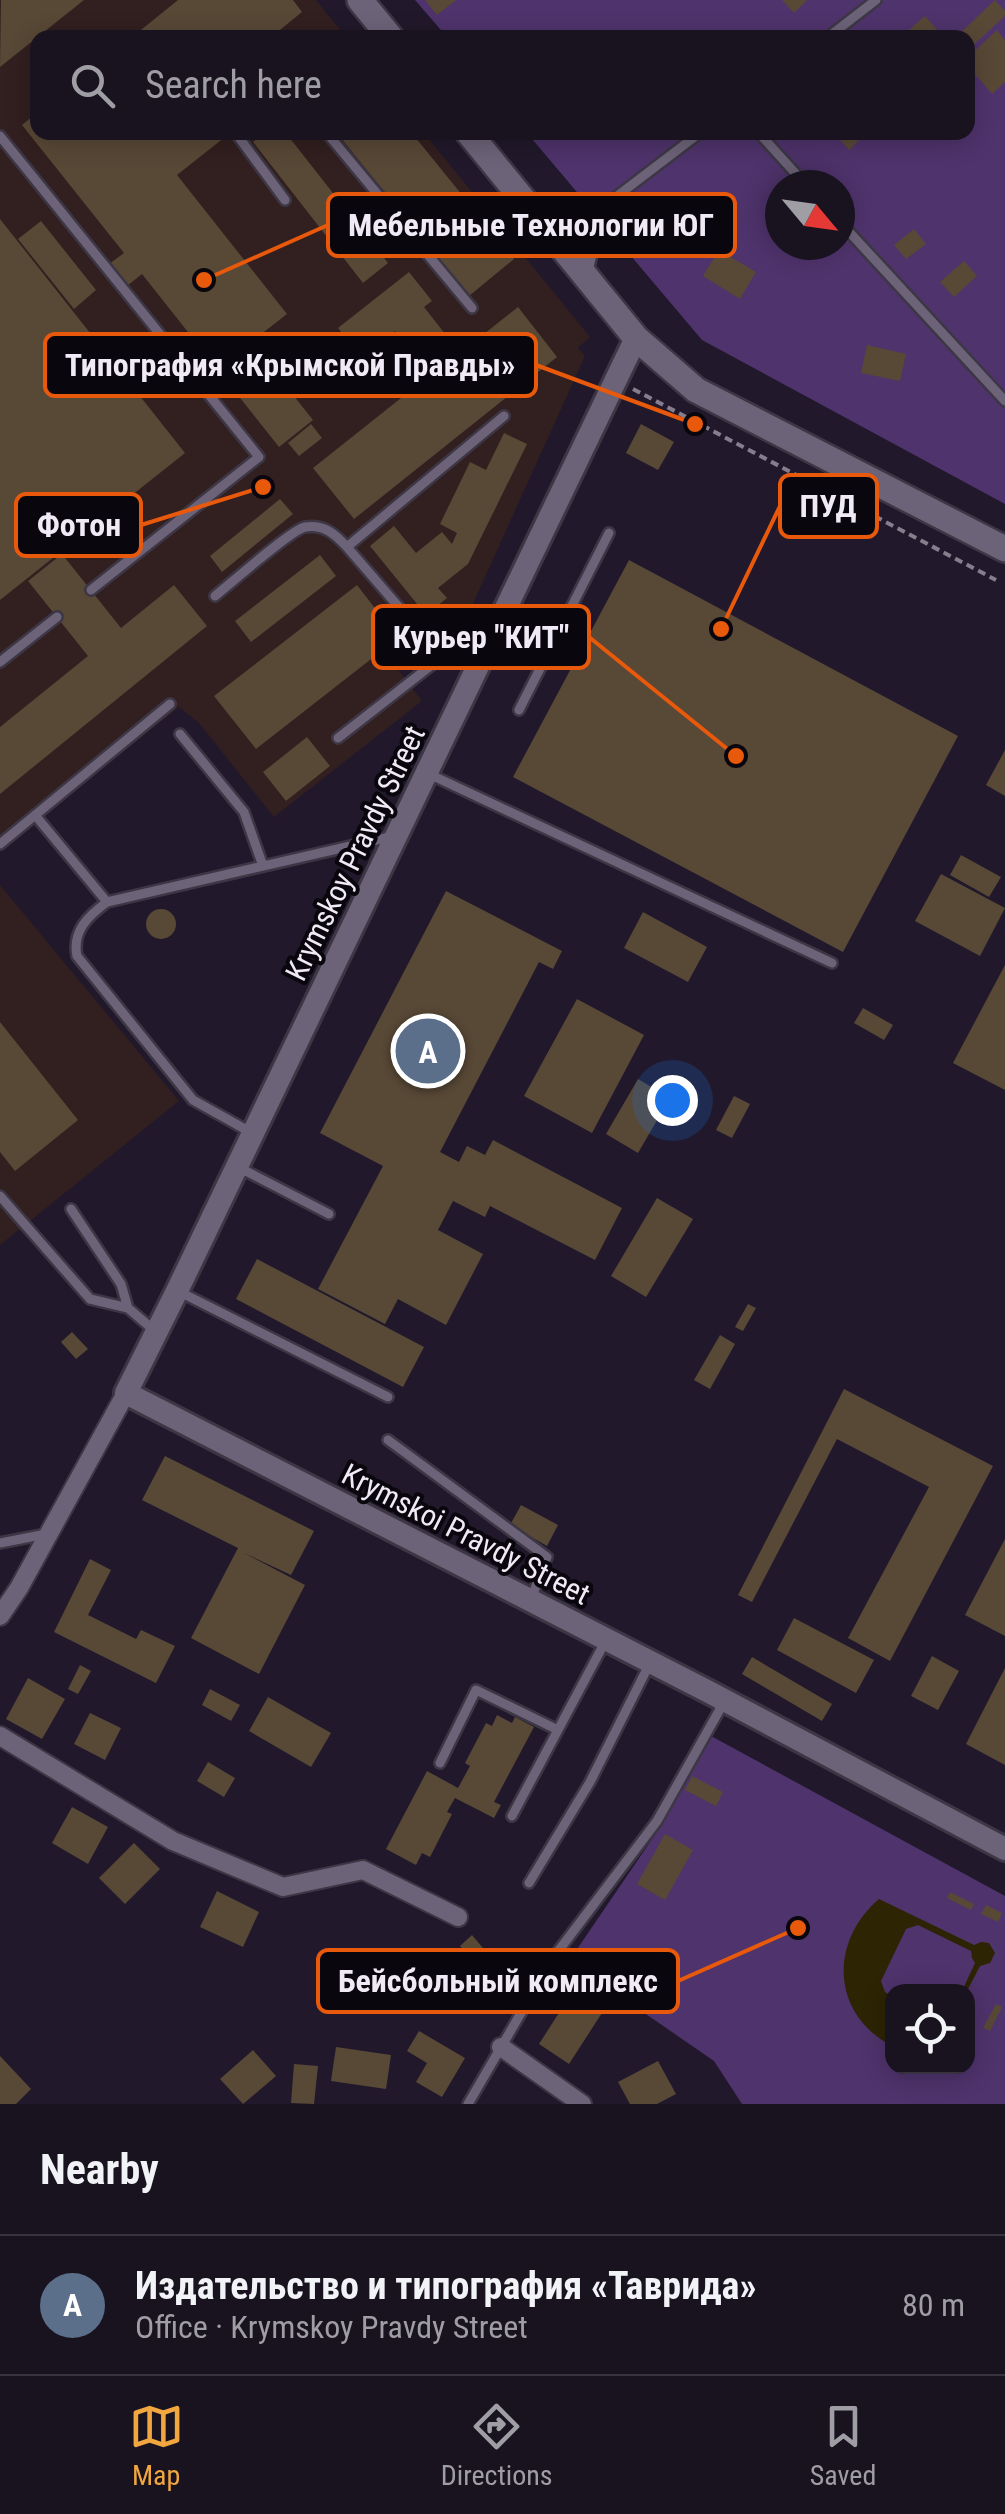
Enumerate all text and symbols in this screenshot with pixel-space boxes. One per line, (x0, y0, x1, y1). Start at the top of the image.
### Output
search box (30, 30, 975, 140)
icon: search (65, 58, 120, 113)
text: Search here (145, 63, 322, 107)
north arrow (765, 170, 855, 260)
callout: Мебельные Технологии ЮГ (328, 194, 735, 256)
text: Мебельные Технологии ЮГ (348, 206, 714, 244)
callout: Типография «Крымской Правды» (45, 334, 536, 396)
text: Типография «Крымской Правды» (65, 346, 515, 384)
callout: ПУД (780, 475, 877, 537)
text: ПУД (800, 487, 857, 525)
callout: Фотон (16, 494, 141, 556)
text: Фотон (37, 506, 121, 544)
callout: Курьер "КИТ" (373, 606, 589, 668)
text: Курьер "КИТ" (393, 618, 569, 656)
street label: Krymskoy Pravdy Street (278, 720, 432, 986)
pin: A (396, 1014, 460, 1088)
your location (647, 1075, 698, 1126)
street label: Krymskoi Pravdy Street (336, 1456, 596, 1612)
callout: Бейсбольный комплекс (318, 1950, 678, 2012)
text: Бейсбольный комплекс (338, 1962, 658, 2000)
map controls (885, 1984, 975, 2074)
button: locate (885, 1984, 975, 2074)
text: Nearby (40, 2145, 159, 2194)
text: Издательство и типография «Таврида» (135, 2264, 757, 2308)
text: A (63, 2286, 82, 2324)
text: 80 m (902, 2286, 965, 2324)
text: Office · Krymskoy Pravdy Street (135, 2308, 528, 2346)
tab: Map (129, 2399, 184, 2492)
tab: Directions (441, 2399, 553, 2492)
tab: Saved (810, 2399, 876, 2492)

